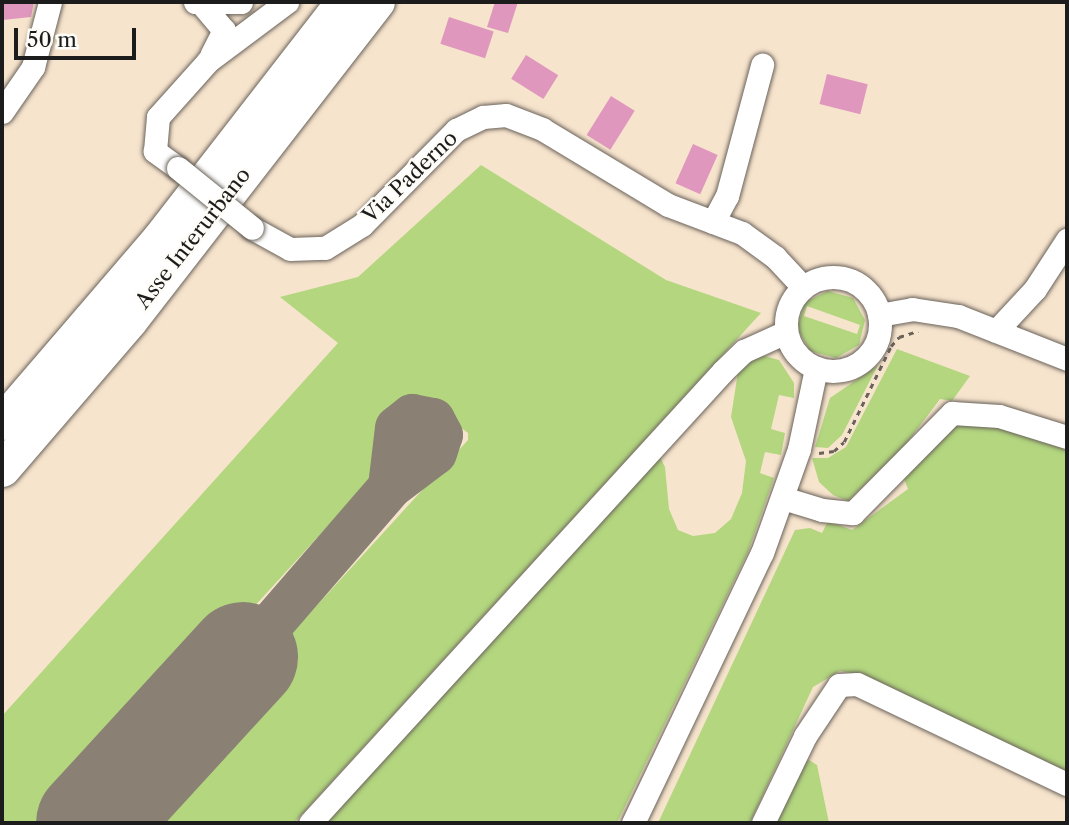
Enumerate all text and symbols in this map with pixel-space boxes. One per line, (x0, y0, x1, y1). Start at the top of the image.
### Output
scale bar (18, 14, 140, 58)
text: 50 m (27, 27, 77, 52)
street label: Via Paderno (357, 125, 463, 229)
street label: Asse Interurbano (130, 163, 256, 313)

